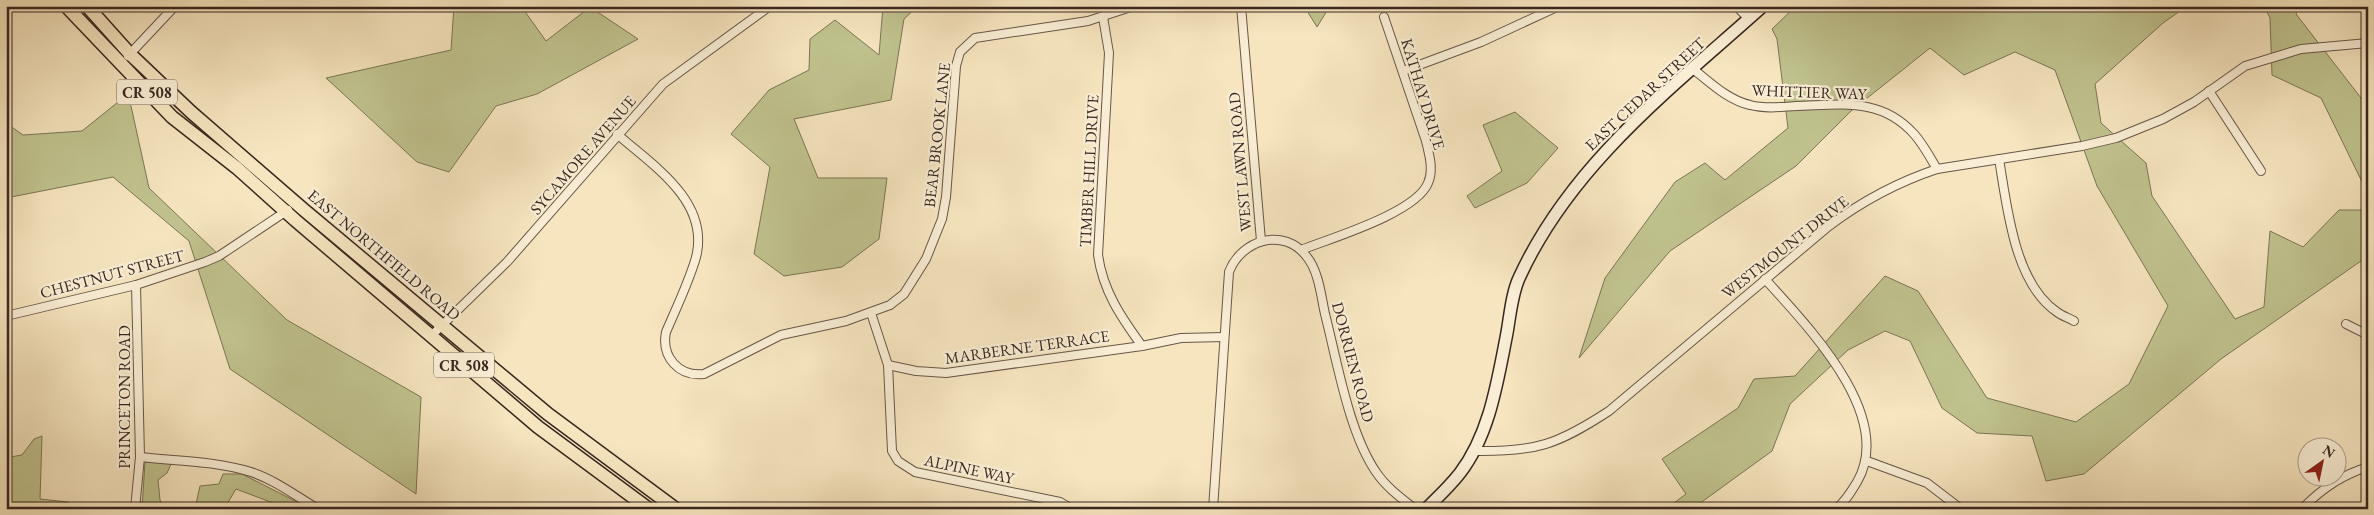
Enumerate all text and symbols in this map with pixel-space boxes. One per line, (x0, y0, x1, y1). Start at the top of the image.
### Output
street label: EAST CEDAR STREET (1580, 32, 1710, 155)
street label: KATHAY DRIVE (1396, 36, 1450, 152)
street label: BEAR BROOK LANE (919, 62, 955, 208)
street label: WHITTIER WAY (1751, 79, 1868, 105)
road number: CR 508 (117, 80, 177, 104)
street label: SYCAMORE AVENUE (525, 91, 641, 219)
street label: WEST LAWN ROAD (1223, 91, 1257, 233)
street label: TIMBER HILL DRIVE (1075, 94, 1103, 248)
street label: EAST NORTHFIELD ROAD (303, 185, 465, 325)
street label: WESTMOUNT DRIVE (1717, 191, 1853, 303)
street label: CHESTNUT STREET (38, 245, 187, 303)
street label: DORRIEN ROAD (1327, 300, 1379, 424)
street label: PRINCETON ROAD (114, 325, 135, 469)
street label: MARBERNE TERRACE (943, 325, 1111, 369)
road number: CR 508 (434, 352, 494, 378)
north arrow (2296, 438, 2346, 488)
text: N (2319, 440, 2339, 462)
street label: ALPINE WAY (921, 449, 1017, 489)

